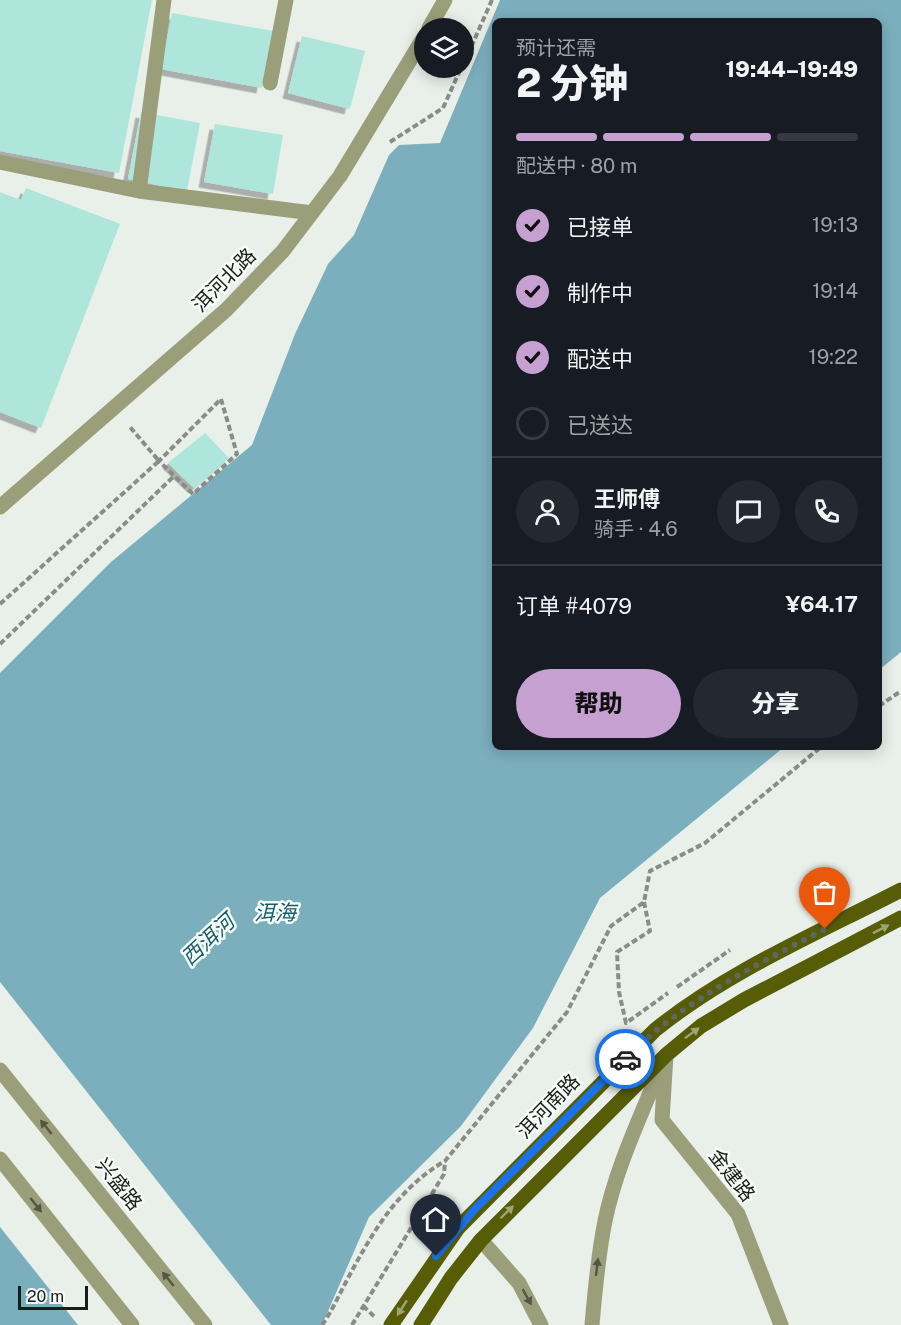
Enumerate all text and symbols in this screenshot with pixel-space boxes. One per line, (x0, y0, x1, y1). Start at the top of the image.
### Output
map controls (414, 18, 474, 78)
button: layers (414, 18, 474, 78)
text: 预计还需 (516, 36, 596, 60)
text: 19:44–19:49 (725, 56, 858, 82)
text: 2 分钟 (516, 60, 628, 106)
text: 配送中 · 80 m (516, 154, 637, 178)
icon: check (516, 209, 549, 242)
text: 19:13 (812, 213, 858, 237)
text: 已接单 (567, 214, 633, 240)
street label: 洱河北路 (187, 243, 261, 317)
icon: check (516, 275, 549, 308)
text: 19:14 (812, 279, 858, 303)
text: 制作中 (567, 280, 633, 306)
icon: check (516, 341, 549, 374)
text: 19:22 (809, 345, 858, 369)
text: 配送中 (567, 346, 633, 372)
text: 已送达 (567, 412, 633, 438)
button: person (516, 480, 579, 543)
button: chat (717, 480, 780, 543)
button: phone (795, 480, 858, 543)
text: 王师傅 (594, 486, 660, 512)
text: 骑手 · 4.6 (594, 517, 678, 541)
text: ¥64.17 (785, 591, 858, 617)
text: 订单 #4079 (516, 593, 632, 619)
button: 帮助 (516, 669, 681, 738)
button: 分享 (693, 669, 858, 738)
pin (799, 867, 850, 929)
icon: bag (808, 876, 841, 909)
water label: 洱海 (254, 900, 299, 925)
water label: 西洱河 (176, 906, 242, 970)
one-way arrow (873, 924, 890, 933)
one-way arrow (685, 1027, 700, 1039)
courier (595, 1029, 655, 1089)
icon: car (609, 1043, 642, 1076)
street label: 洱河南路 (512, 1069, 584, 1143)
one-way arrow (41, 1120, 53, 1135)
street label: 金建路 (704, 1144, 760, 1206)
street label: 兴盛路 (91, 1153, 147, 1215)
pin (410, 1194, 461, 1256)
one-way arrow (30, 1197, 43, 1213)
icon: home (419, 1203, 452, 1236)
one-way arrow (500, 1206, 514, 1220)
one-way arrow (592, 1257, 602, 1276)
one-way arrow (163, 1272, 175, 1287)
scale bar (18, 1283, 88, 1310)
text: 20 m (27, 1287, 64, 1306)
one-way arrow (522, 1288, 532, 1305)
one-way arrow (397, 1300, 408, 1316)

